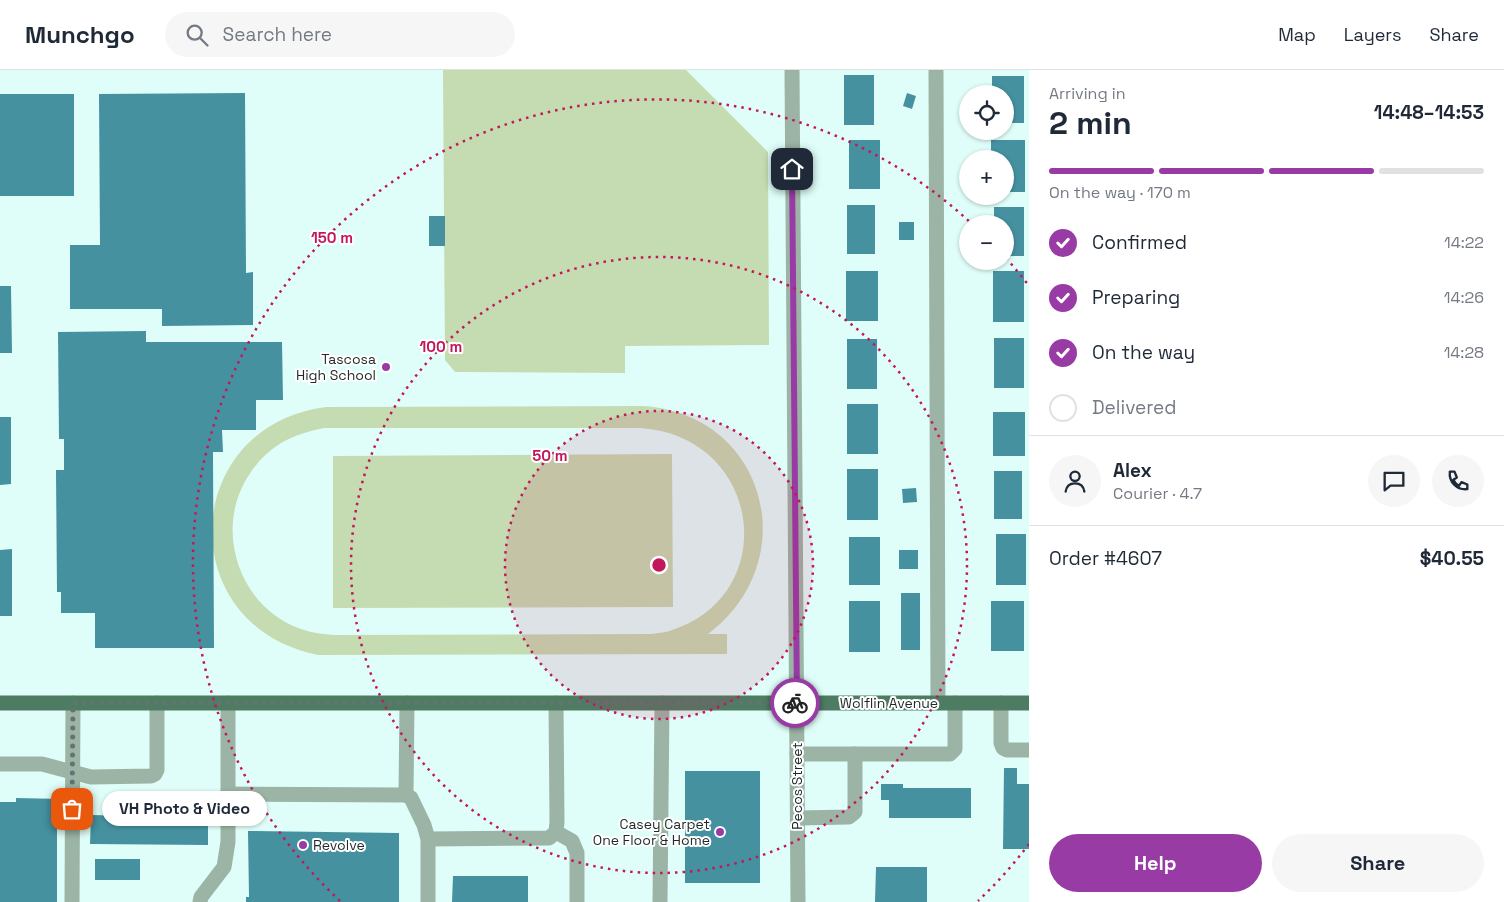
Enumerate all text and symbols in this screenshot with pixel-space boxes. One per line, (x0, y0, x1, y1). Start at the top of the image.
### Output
search box (165, 12, 515, 57)
text: Munchgo (25, 19, 135, 50)
icon: search (183, 21, 211, 49)
text: Search here (223, 22, 332, 47)
text: Map (1278, 23, 1316, 46)
text: Layers (1344, 23, 1401, 46)
text: Share (1429, 23, 1479, 46)
text: Arriving in (1049, 83, 1126, 104)
map controls (959, 85, 1014, 270)
button: locate (959, 85, 1014, 140)
text: 14:48–14:53 (1374, 100, 1484, 125)
text: 2 min (1049, 103, 1132, 143)
pin (771, 148, 813, 190)
button: + (959, 150, 1014, 205)
icon: home (778, 155, 806, 183)
text: On the way · 170 m (1049, 182, 1191, 203)
button: − (959, 215, 1014, 270)
text: 150 m (311, 228, 353, 247)
icon: check (1049, 229, 1077, 257)
text: Confirmed (1092, 230, 1187, 255)
text: 14:22 (1444, 232, 1484, 253)
icon: check (1049, 284, 1077, 312)
text: Preparing (1092, 285, 1180, 310)
text: 14:26 (1444, 287, 1484, 308)
text: 100 m (420, 337, 462, 356)
icon: check (1049, 339, 1077, 367)
text: On the way (1092, 340, 1195, 365)
text: 14:28 (1444, 342, 1484, 363)
place label: Tascosa High School (296, 350, 376, 384)
marker: Tascosa High School (380, 361, 392, 373)
text: Delivered (1092, 395, 1177, 420)
text: 50 m (532, 446, 568, 465)
button: person (1049, 455, 1101, 507)
button: chat (1368, 455, 1420, 507)
button: phone (1432, 455, 1484, 507)
text: Alex (1113, 458, 1152, 483)
text: Courier · 4.7 (1113, 483, 1202, 504)
text: Order #4607 (1049, 546, 1162, 571)
text: $40.55 (1420, 546, 1484, 571)
centre of rings (650, 556, 668, 574)
courier (770, 678, 820, 728)
icon: bike (781, 689, 809, 717)
street label: Wolflin Avenue (840, 694, 938, 712)
street label: Pecos Street (788, 742, 806, 830)
pin (51, 788, 93, 830)
callout: VH Photo & Video (102, 792, 267, 826)
icon: bag (58, 795, 86, 823)
text: VH Photo & Video (119, 798, 250, 819)
place label: Casey Carpet One Floor & Home (593, 815, 710, 849)
marker: Casey Carpet One Floor & Home (714, 826, 726, 838)
button: Help (1049, 834, 1262, 892)
button: Share (1272, 834, 1484, 892)
place label: Revolve (313, 836, 365, 854)
marker: Revolve (297, 839, 309, 851)

